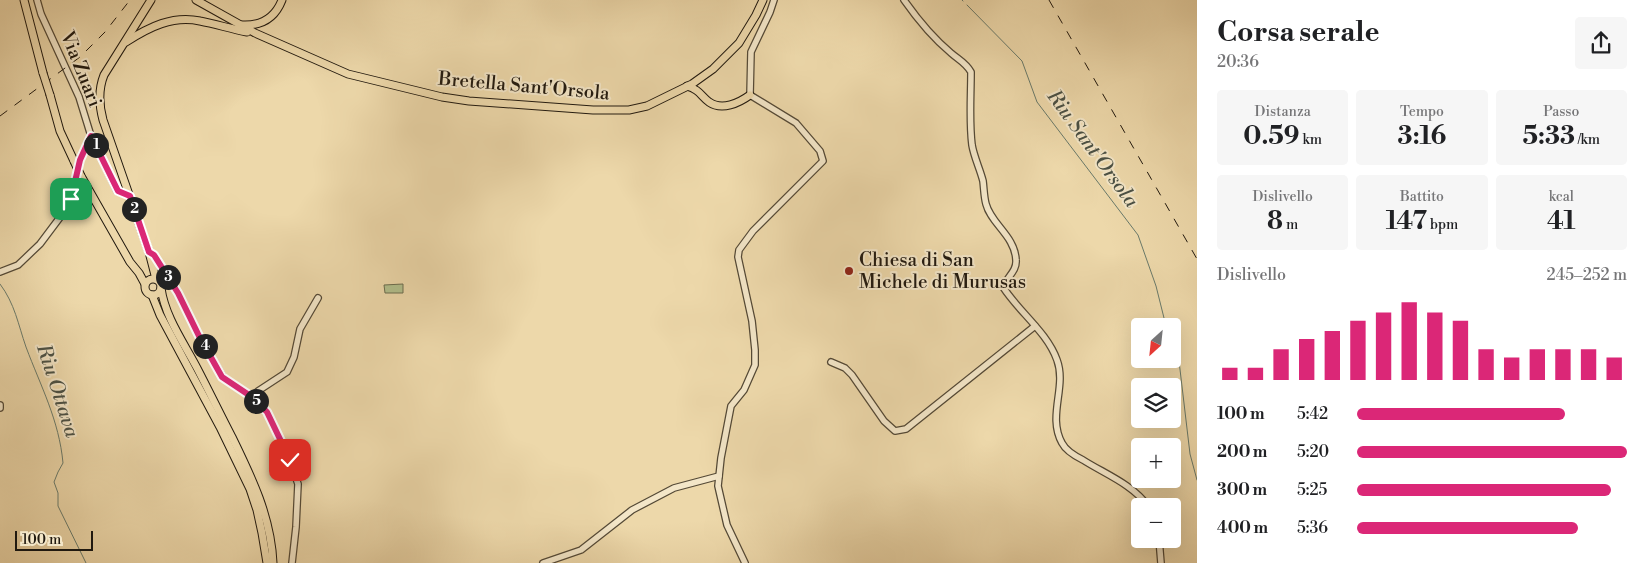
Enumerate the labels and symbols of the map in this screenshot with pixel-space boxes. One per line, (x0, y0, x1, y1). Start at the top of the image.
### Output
street label: Via Zuari (55, 26, 107, 111)
street label: Bretella Sant'Orsola (436, 66, 611, 105)
water label: Riu Sant'Orsola (1040, 84, 1144, 214)
pin: 1 (84, 132, 108, 158)
pin (50, 178, 92, 220)
pin: 2 (122, 196, 146, 222)
place label: Chiesa di San Michele di Murusas (859, 248, 1026, 294)
pin: 3 (156, 264, 180, 290)
marker: Chiesa di San Michele di Murusas (843, 265, 855, 277)
north arrow (1131, 318, 1181, 368)
pin: 4 (192, 334, 218, 358)
water label: Riu Ottava (30, 340, 84, 442)
pin: 5 (244, 388, 268, 414)
pin (269, 439, 311, 481)
scale bar (15, 528, 92, 551)

